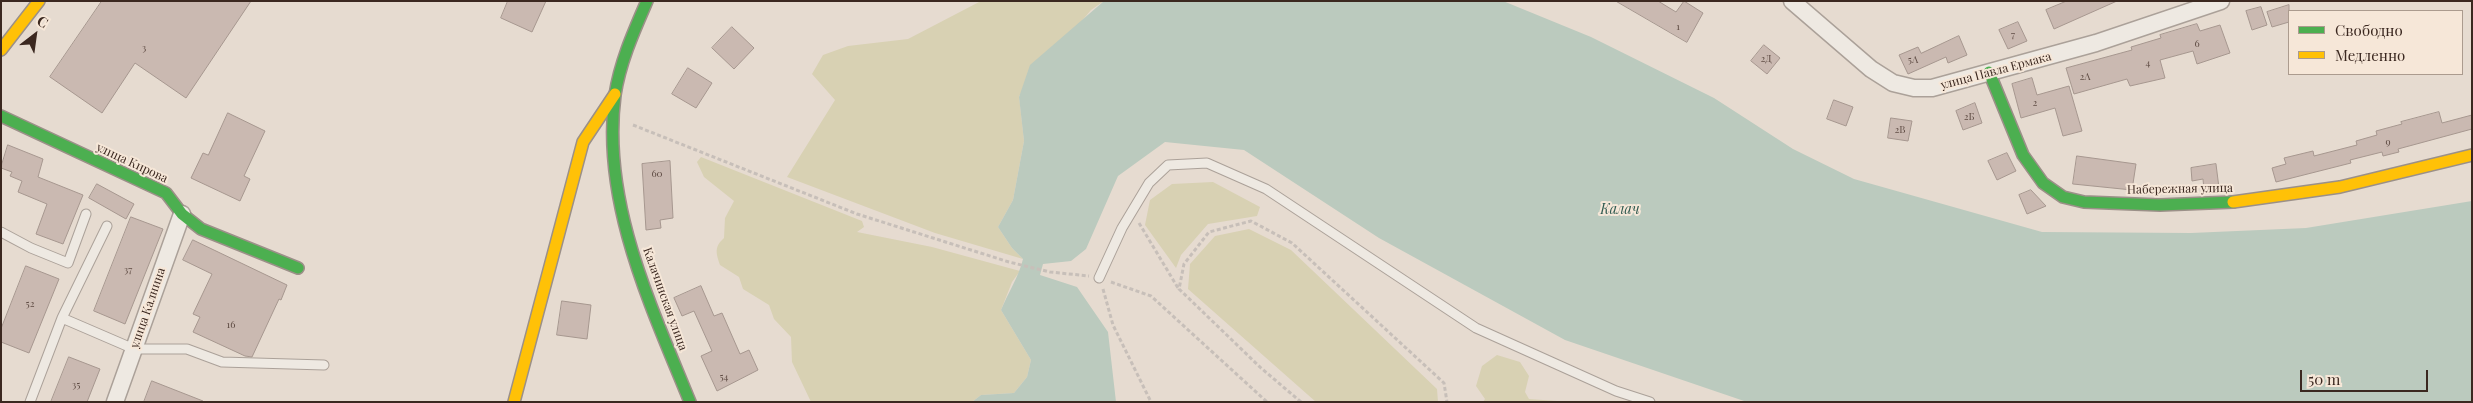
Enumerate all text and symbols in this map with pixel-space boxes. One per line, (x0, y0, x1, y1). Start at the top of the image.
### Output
north arrow (10, 10, 60, 60)
legend (2288, 10, 2463, 75)
text: С (34, 11, 52, 32)
text: Свободно (2335, 20, 2403, 40)
house number: 1 (1676, 21, 1680, 33)
house number: 7 (2011, 29, 2015, 41)
house number: 6 (2194, 38, 2200, 50)
house number: 3 (142, 42, 146, 54)
text: Медленно (2335, 45, 2405, 65)
street label: улица Павла Ермака (1939, 49, 2053, 93)
house number: 2Д (1760, 53, 1772, 65)
house number: 5А (1908, 54, 1918, 66)
house number: 4 (2146, 57, 2150, 69)
house number: 2А (2079, 71, 2091, 83)
house number: 2 (2033, 97, 2037, 109)
house number: 2Б (1964, 111, 1974, 123)
house number: 2В (1894, 124, 1906, 136)
house number: 9 (2385, 136, 2391, 148)
street label: улица Кирова (94, 140, 170, 186)
house number: 60 (651, 168, 663, 180)
street label: Набережная улица (2127, 181, 2233, 197)
water label: Калач (1600, 202, 1640, 218)
street label: Калачинская улица (640, 246, 690, 352)
house number: 37 (124, 264, 132, 276)
street label: улица Калнина (127, 266, 169, 350)
house number: 52 (26, 298, 34, 310)
house number: 16 (227, 319, 235, 331)
scale bar (2303, 360, 2430, 392)
text: 50 m (2308, 369, 2340, 389)
house number: 54 (719, 371, 729, 383)
house number: 35 (72, 379, 80, 391)

